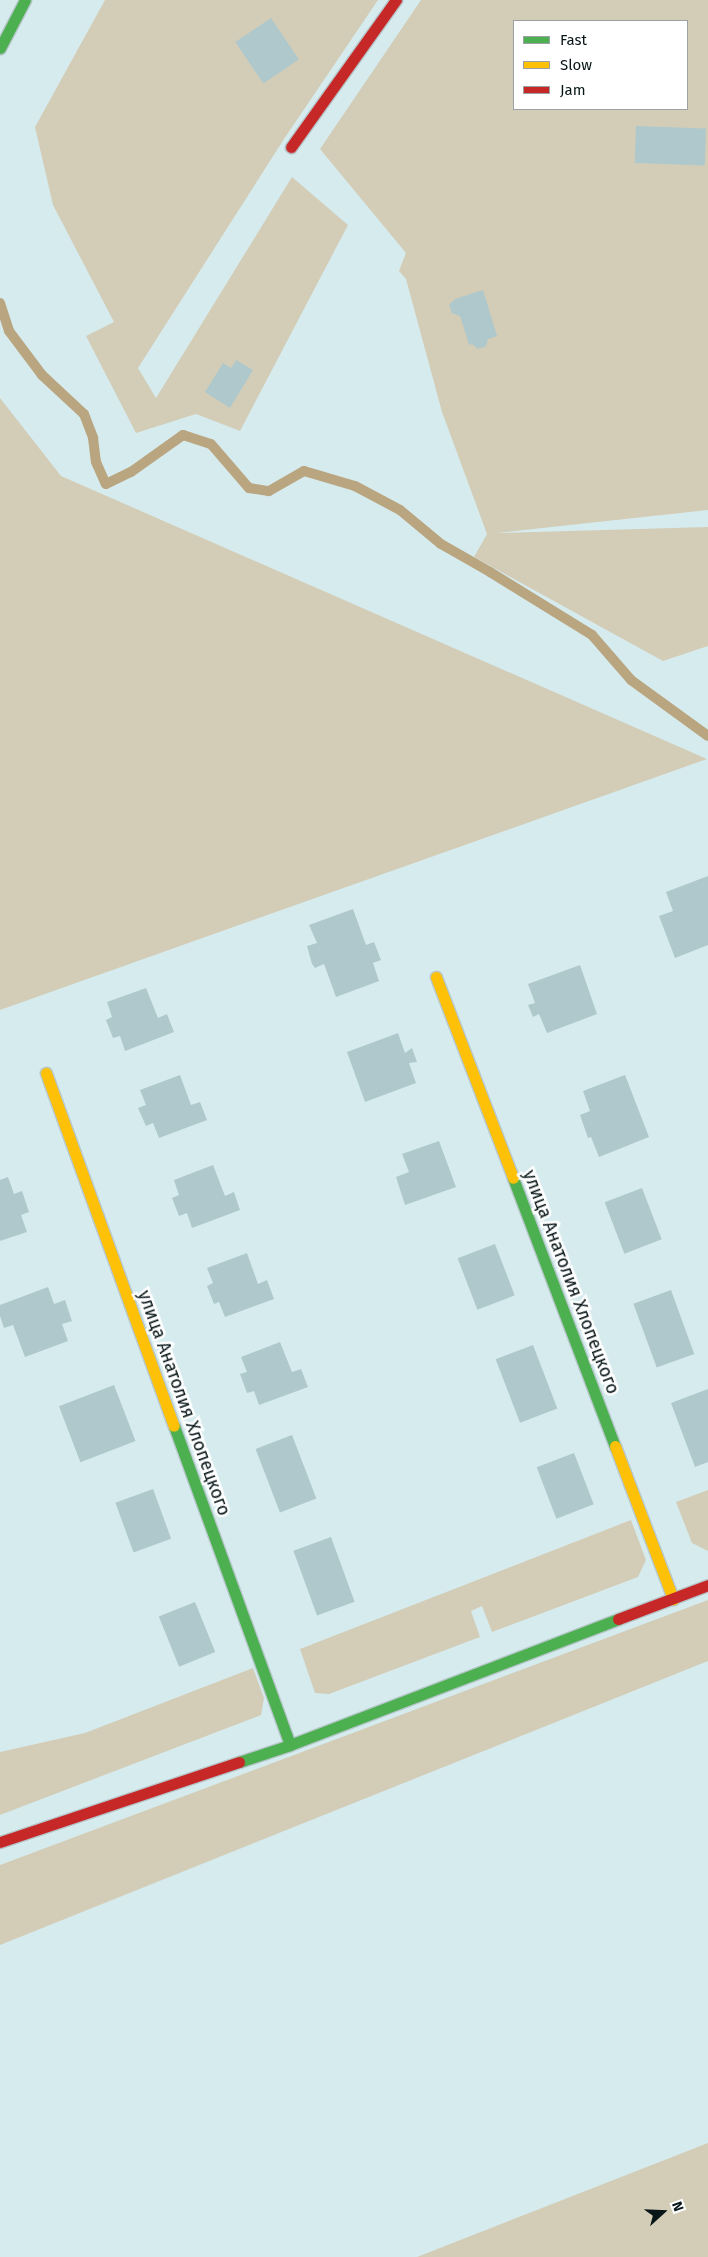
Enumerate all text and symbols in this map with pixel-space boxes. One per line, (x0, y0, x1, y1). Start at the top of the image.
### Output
legend (513, 20, 688, 110)
text: Fast (560, 31, 587, 49)
text: Slow (560, 56, 592, 74)
text: Jam (560, 81, 586, 99)
street label: улица Анатолия Хлопецкого (518, 1167, 624, 1397)
street label: улица Анатолия Хлопецкого (133, 1287, 235, 1519)
north arrow (638, 2187, 688, 2237)
text: N (668, 2199, 687, 2214)

